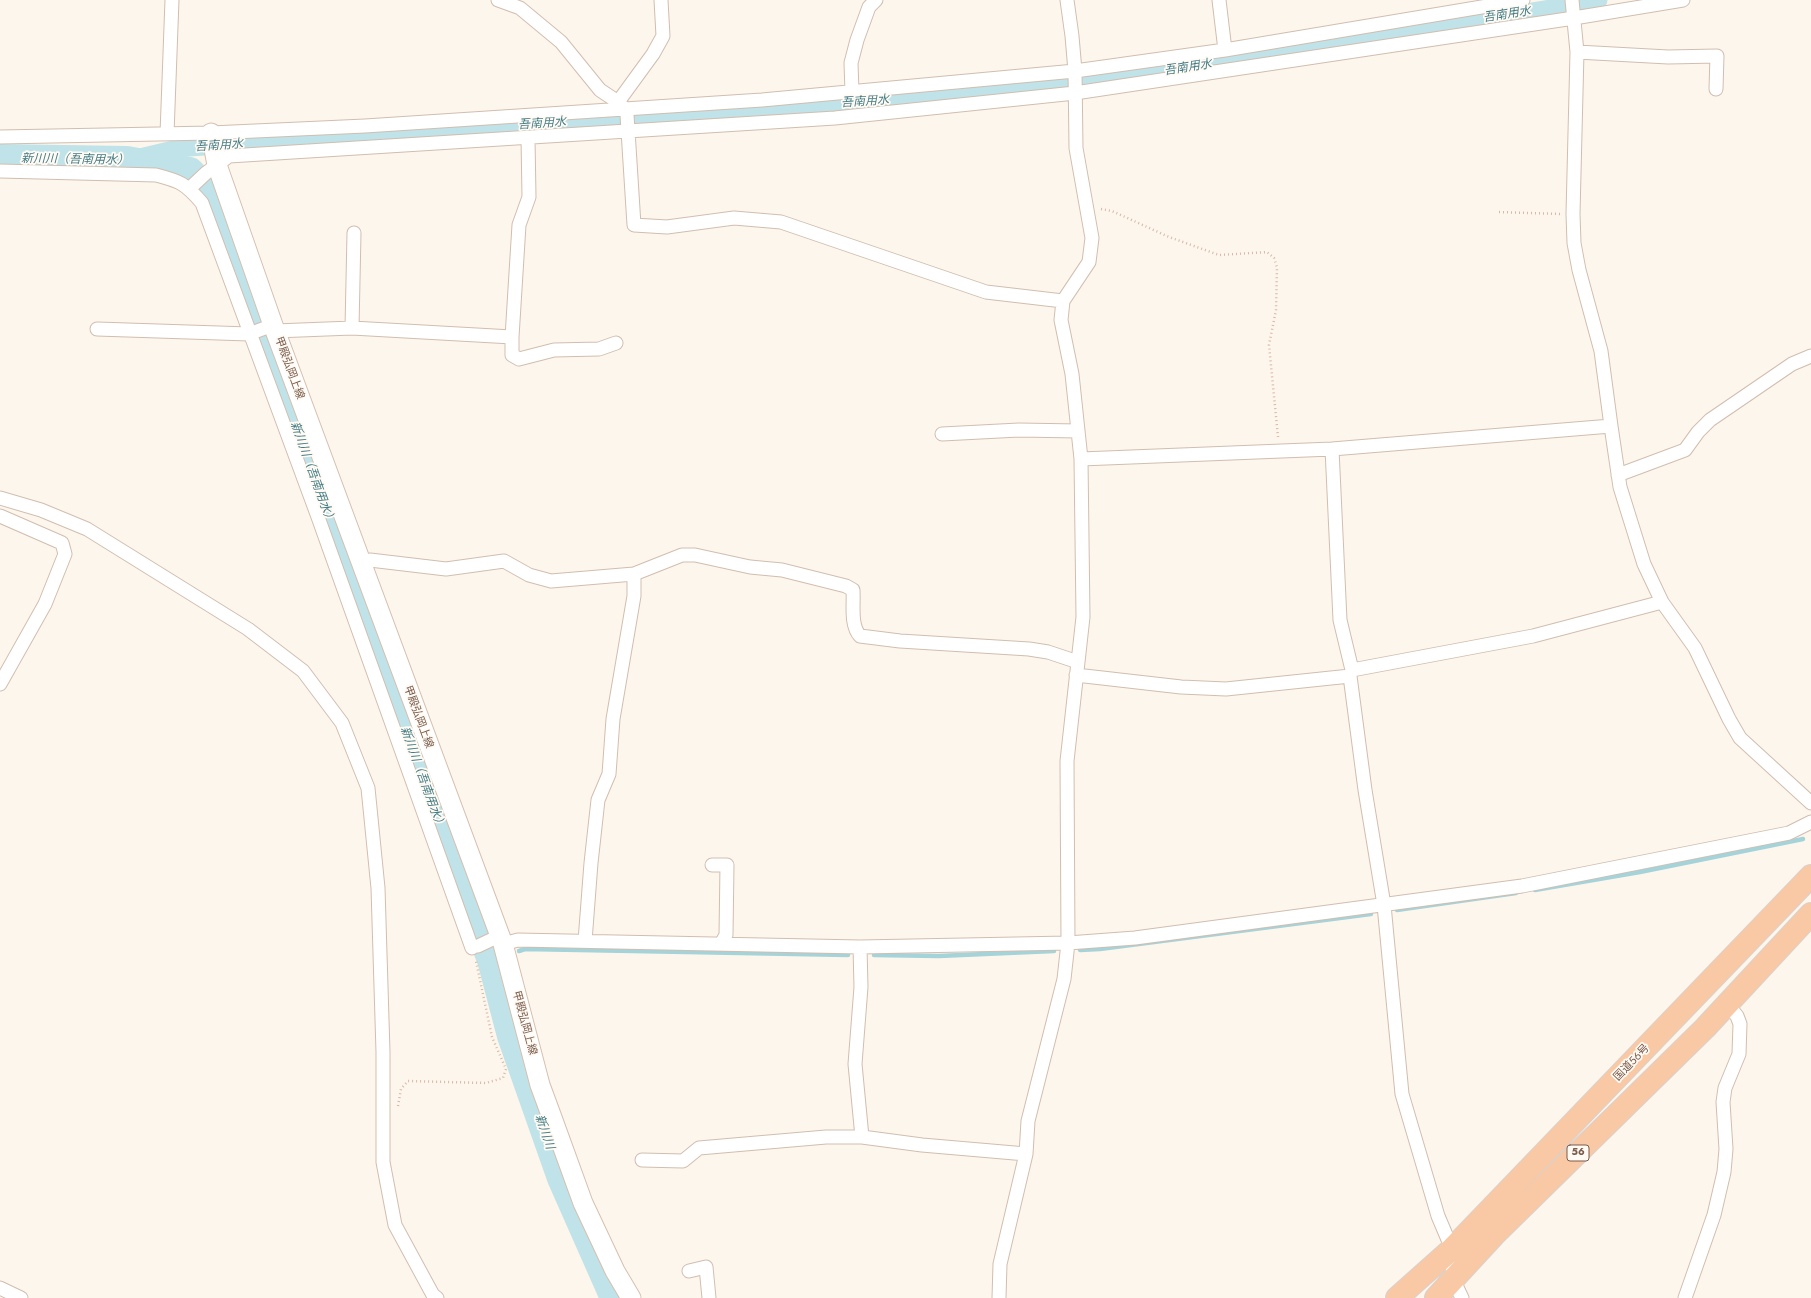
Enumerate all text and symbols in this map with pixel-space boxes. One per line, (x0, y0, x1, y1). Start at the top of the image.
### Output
water label: 吾南用水 (1482, 4, 1532, 26)
water label: 吾南用水 (1163, 57, 1213, 79)
water label: 吾南用水 (841, 93, 889, 111)
water label: 吾南用水 (518, 115, 566, 133)
water label: 吾南用水 (195, 137, 243, 155)
water label: 新川川（吾南用水） (21, 152, 129, 168)
street label: 甲殿弘岡上線 (272, 335, 306, 401)
water label: 新川川（吾南用水） (287, 420, 337, 526)
street label: 甲殿弘岡上線 (401, 684, 435, 750)
water label: 新川川（吾南用水） (397, 725, 447, 831)
street label: 甲殿弘岡上線 (509, 989, 539, 1057)
street label: 国道56号 (1611, 1042, 1653, 1084)
water label: 新川川 (531, 1113, 557, 1151)
road number: 56 (1567, 1145, 1589, 1161)

